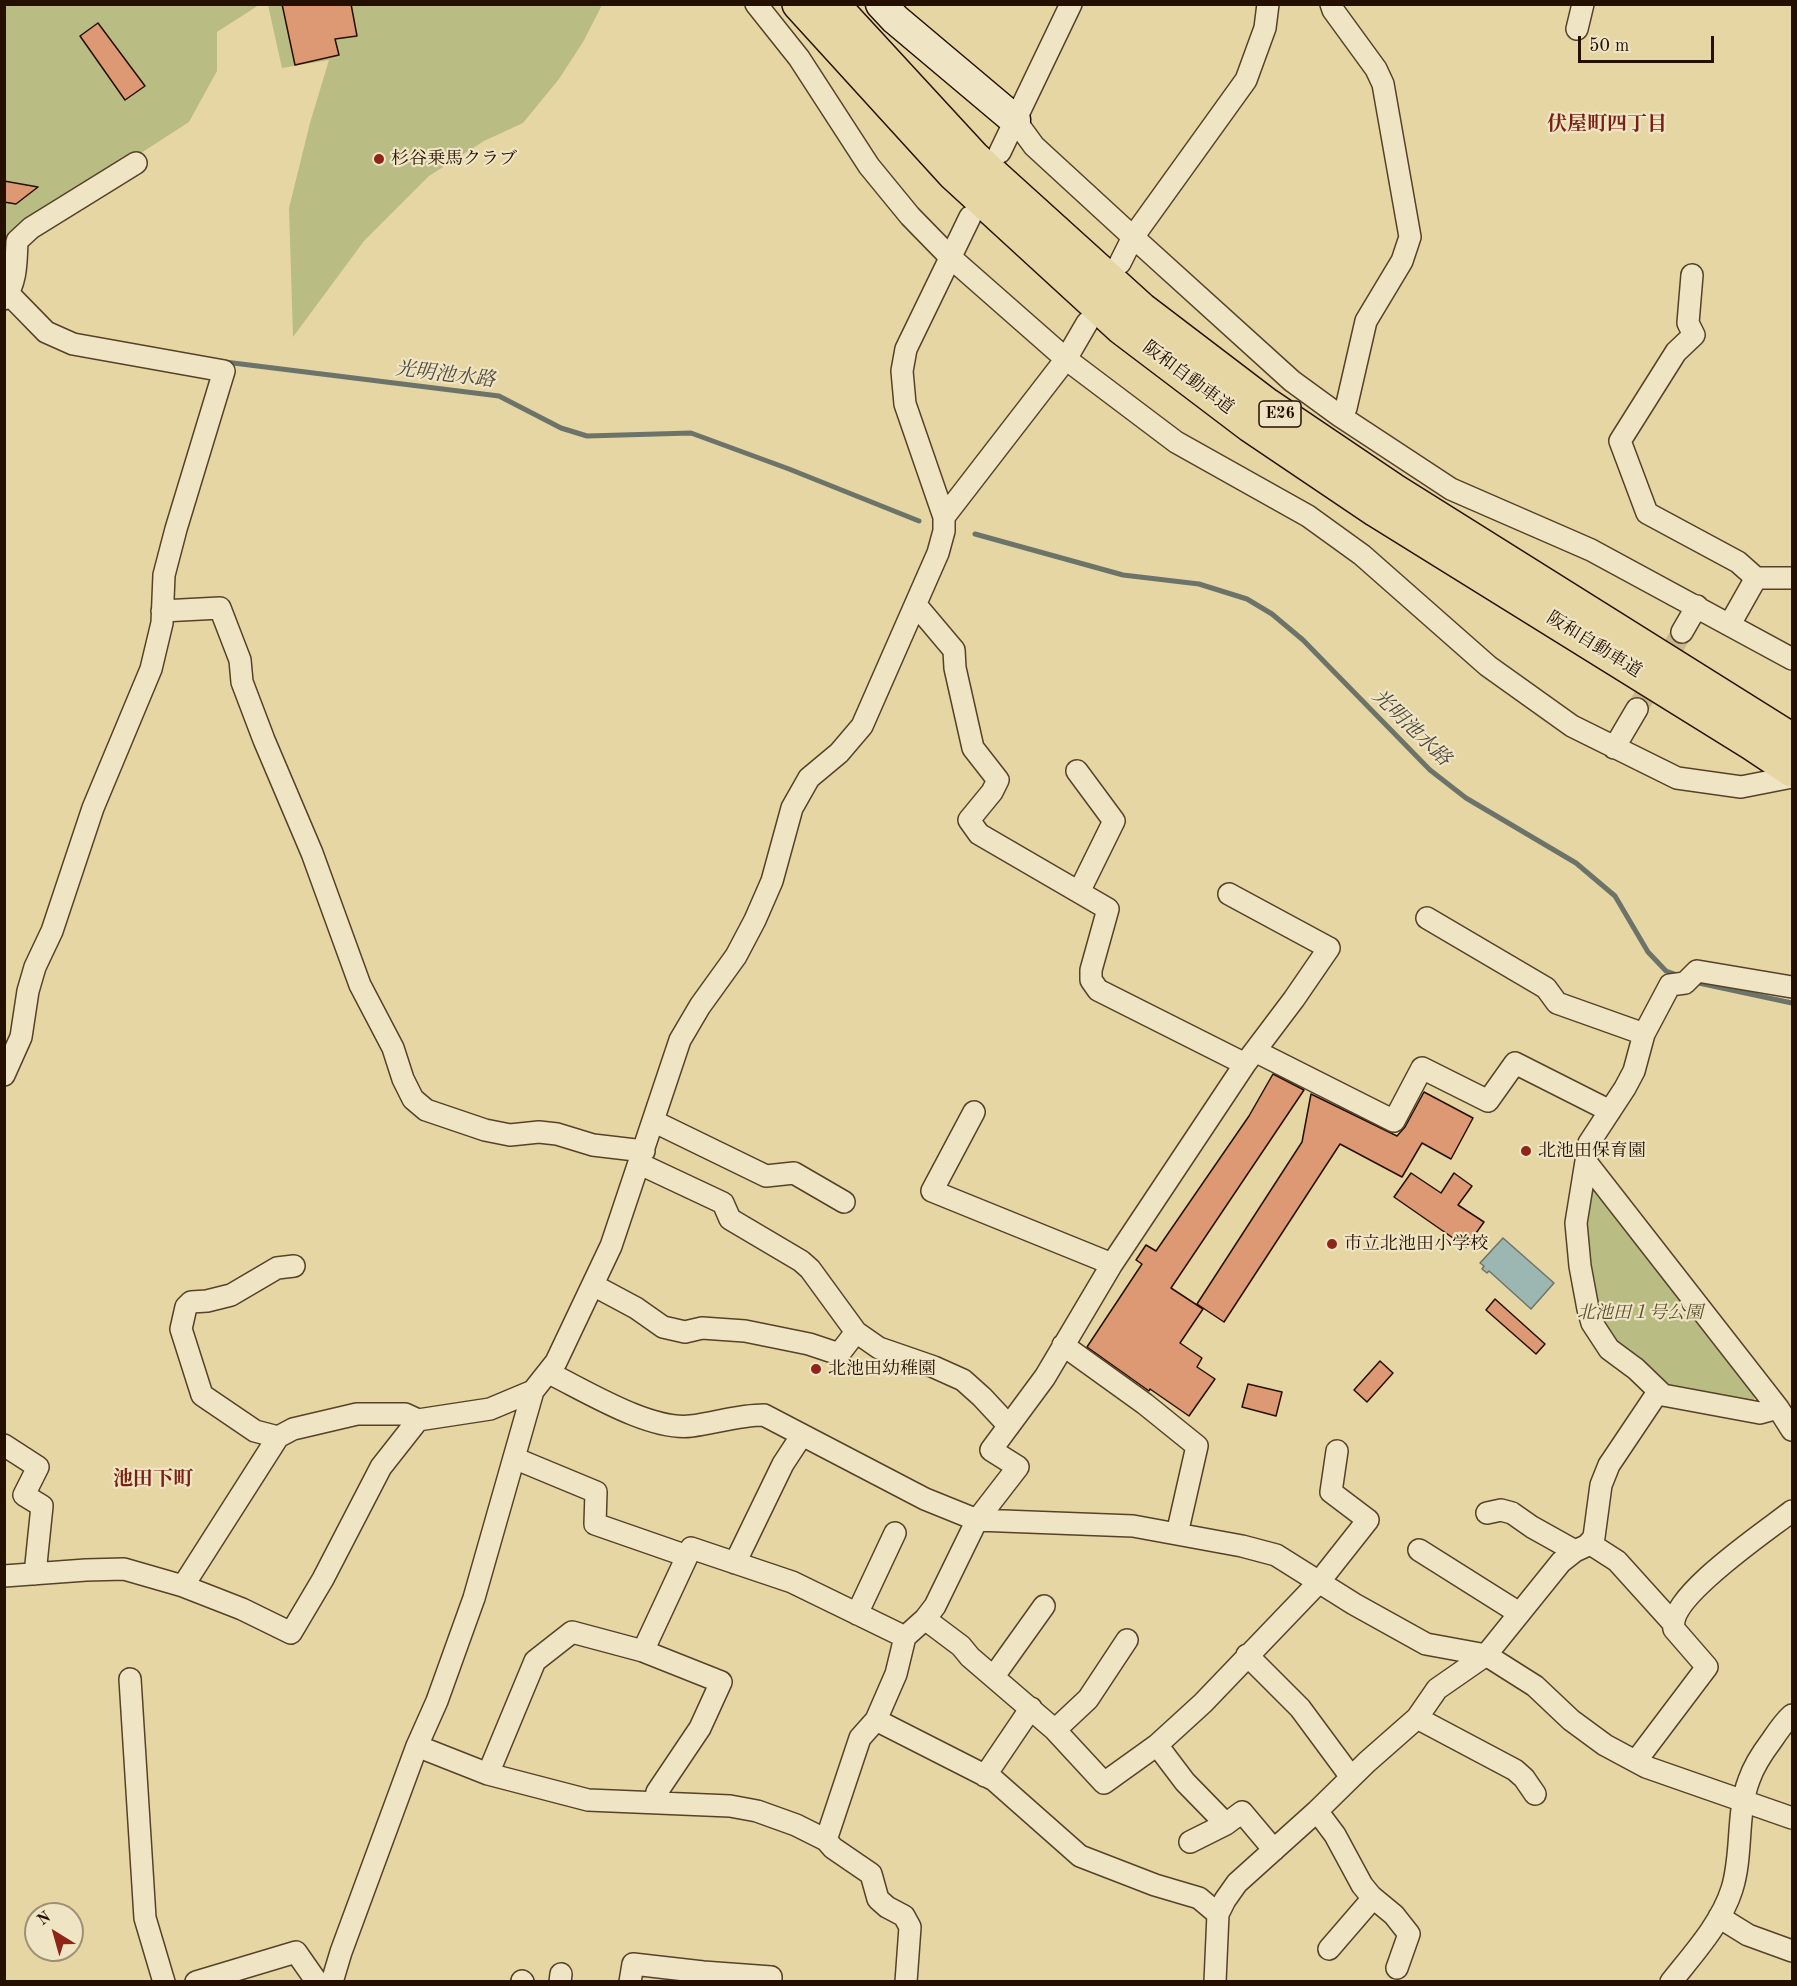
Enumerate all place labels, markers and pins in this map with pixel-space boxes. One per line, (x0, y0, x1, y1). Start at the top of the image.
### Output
place label: 杉谷乗馬クラブ (391, 148, 517, 170)
marker: 杉谷乗馬クラブ (372, 152, 386, 166)
place label: 北池田保育園 (1538, 1140, 1646, 1162)
marker: 北池田保育園 (1519, 1144, 1533, 1158)
place label: 市立北池田小学校 (1344, 1233, 1488, 1255)
marker: 市立北池田小学校 (1325, 1237, 1339, 1251)
place label: 北池田幼稚園 (828, 1358, 936, 1380)
marker: 北池田幼稚園 (809, 1362, 823, 1376)

